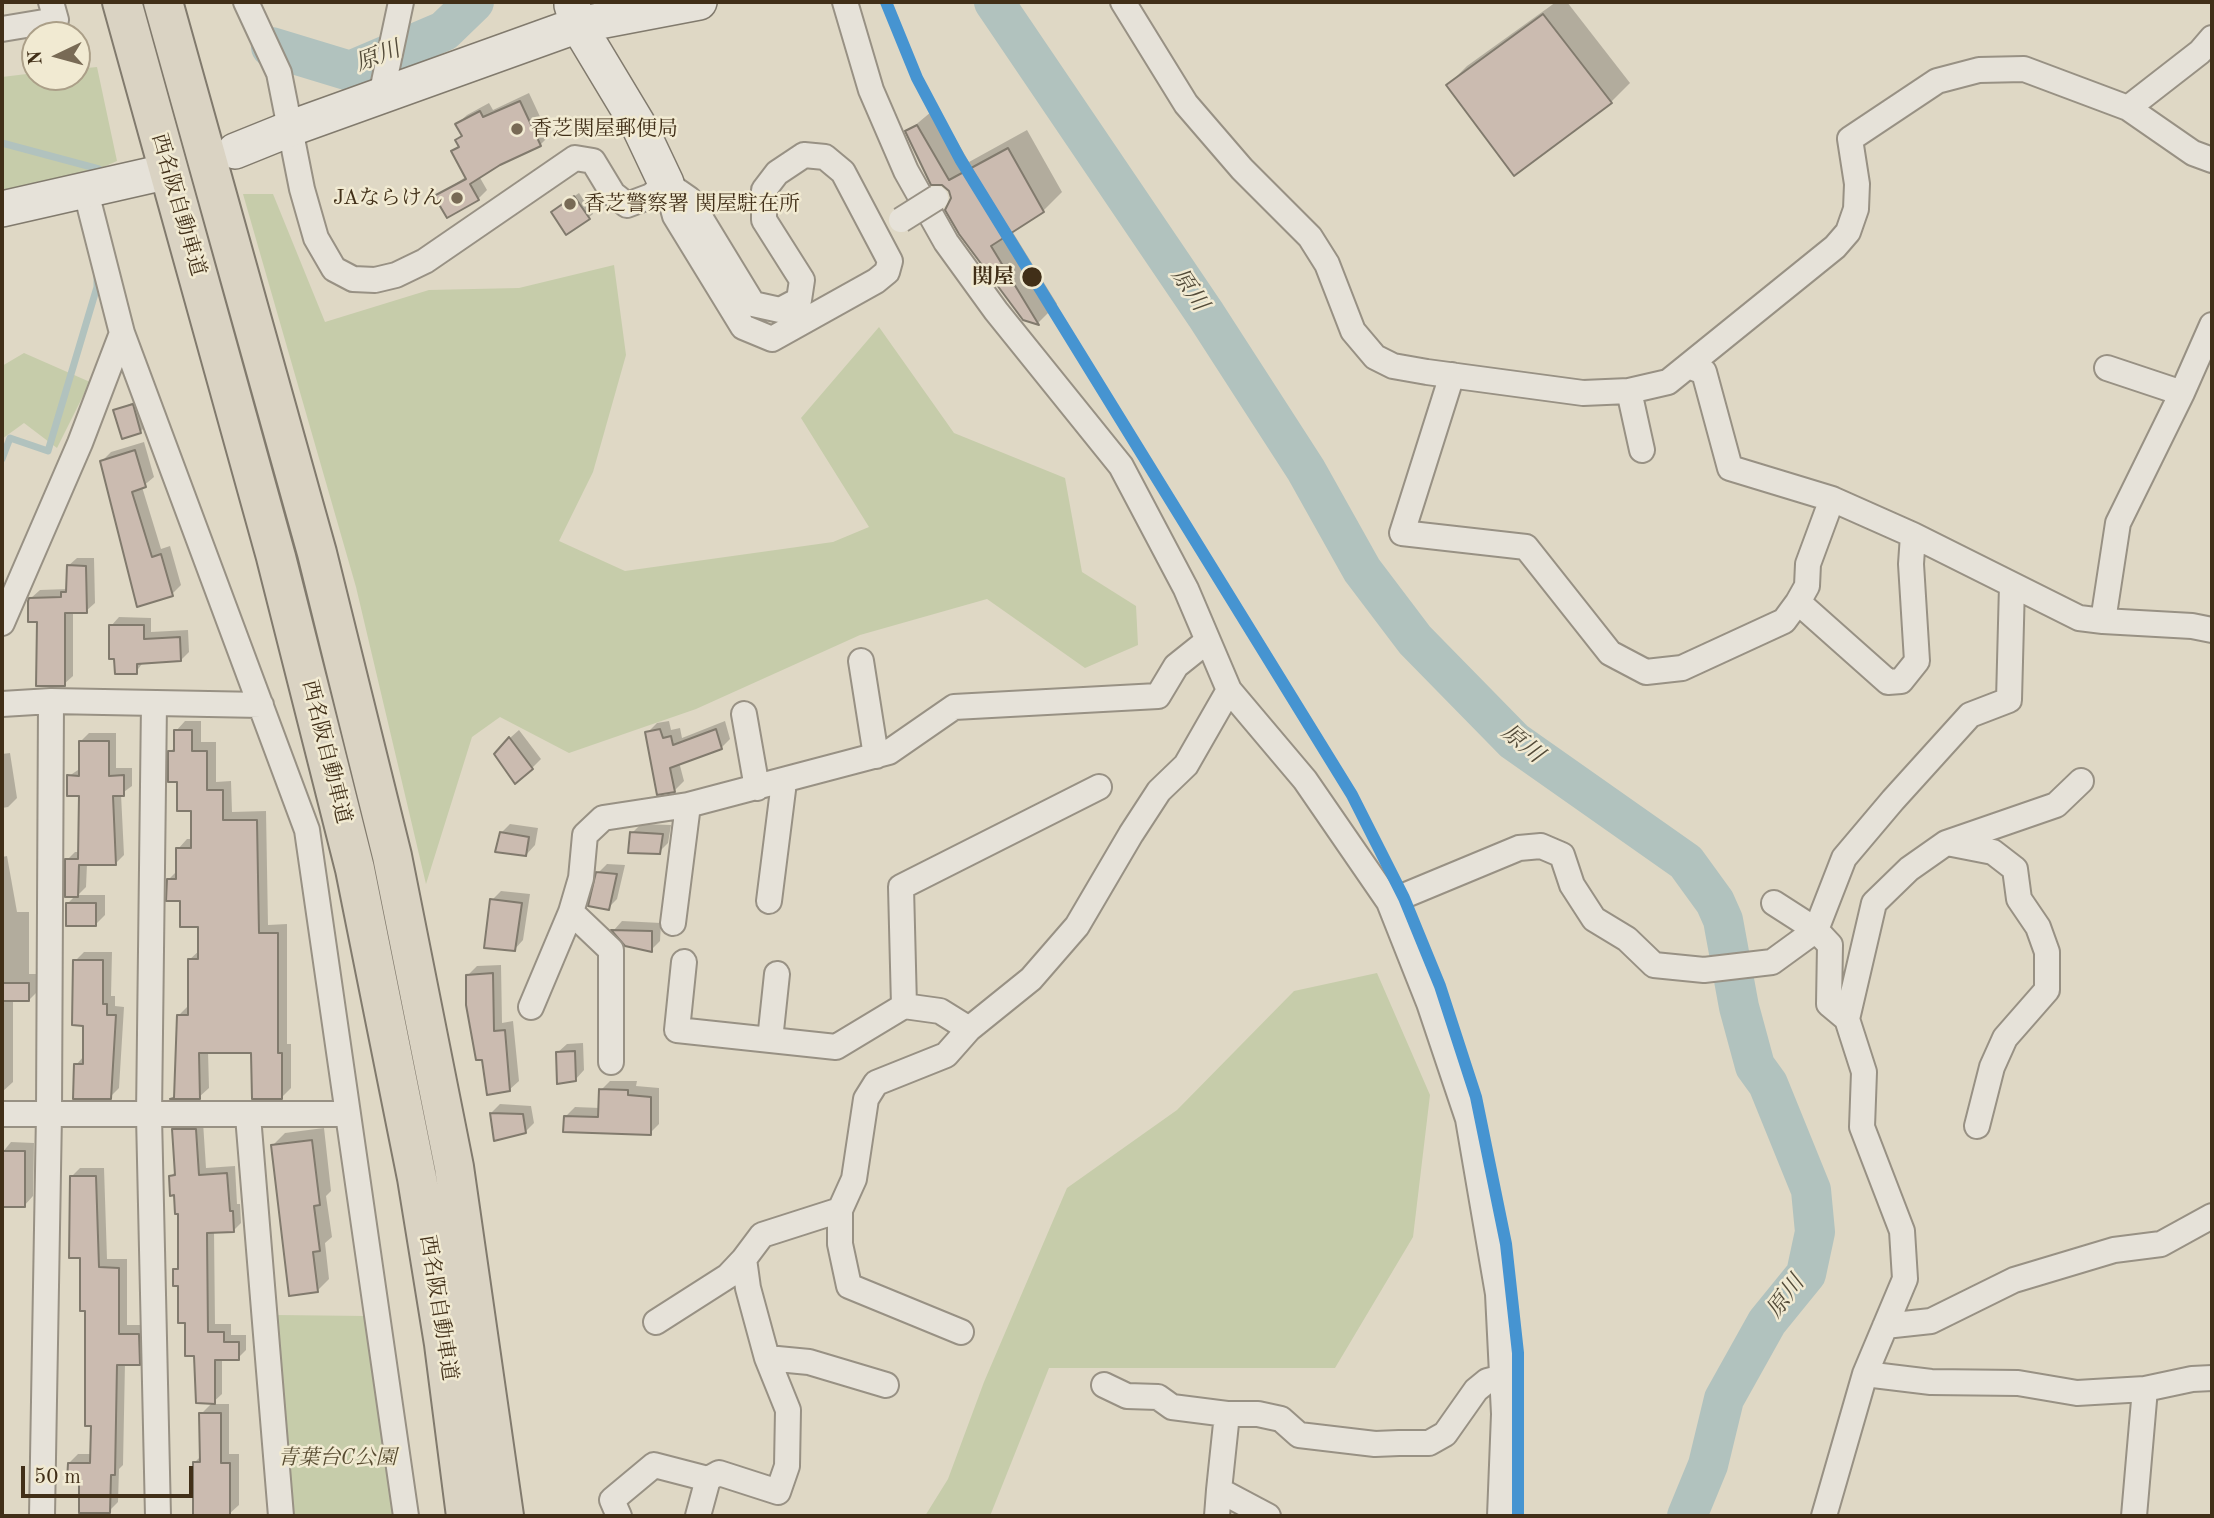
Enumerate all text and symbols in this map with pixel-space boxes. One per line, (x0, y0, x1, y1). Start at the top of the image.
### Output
north arrow (21, 21, 91, 91)
water label: 原川 (352, 36, 404, 78)
text: N (26, 50, 47, 66)
place label: 香芝関屋郵便局 (531, 116, 678, 142)
marker: 香芝関屋郵便局 (509, 121, 525, 137)
street label: 西名阪自動車道 (146, 131, 210, 279)
place label: JAならけん (333, 185, 443, 211)
marker: JAならけん (449, 190, 465, 206)
place label: 香芝警察署 関屋駐在所 (584, 191, 800, 217)
marker: 香芝警察署 関屋駐在所 (562, 196, 578, 212)
water label: 原川 (1165, 263, 1213, 317)
place label: 関屋 (972, 264, 1014, 290)
marker: 関屋 (1020, 265, 1044, 289)
street label: 西名阪自動車道 (296, 678, 356, 826)
water label: 原川 (1495, 719, 1549, 769)
street label: 西名阪自動車道 (414, 1233, 462, 1383)
water label: 原川 (1761, 1270, 1811, 1324)
park label: 青葉台C公園 (277, 1445, 397, 1471)
scale bar (24, 1452, 196, 1496)
text: 50 m (34, 1467, 81, 1488)

